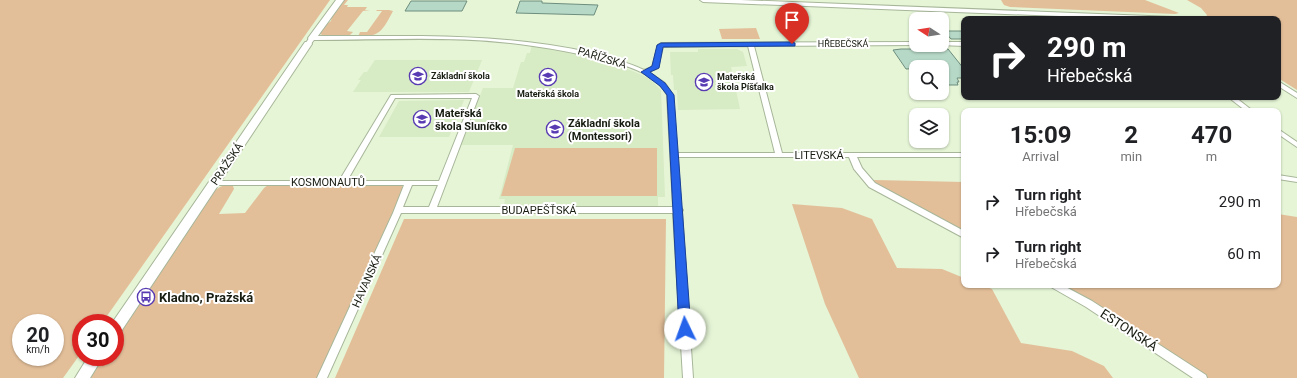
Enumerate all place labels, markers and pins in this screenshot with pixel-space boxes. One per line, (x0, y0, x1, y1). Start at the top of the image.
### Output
pin (775, 3, 809, 44)
school or university icon: Základní škola (408, 66, 428, 86)
school or university icon: Mateřská škola (538, 67, 558, 87)
place label: Základní škola (431, 71, 490, 81)
school or university icon: Mateřská škola Píšťalka (694, 72, 714, 92)
place label: Mateřská škola Píšťalka (717, 72, 774, 92)
place label: Mateřská škola (517, 89, 579, 99)
place label: Mateřská škola Sluníčko (435, 107, 507, 133)
school or university icon: Mateřská škola Sluníčko (412, 109, 432, 129)
place label: Základní škola (Montessori) (568, 117, 640, 143)
school or university icon: Základní škola (Montessori) (545, 119, 565, 139)
bus stop icon: Kladno, Pražská (136, 287, 156, 307)
place label: Kladno, Pražská (159, 290, 253, 305)

